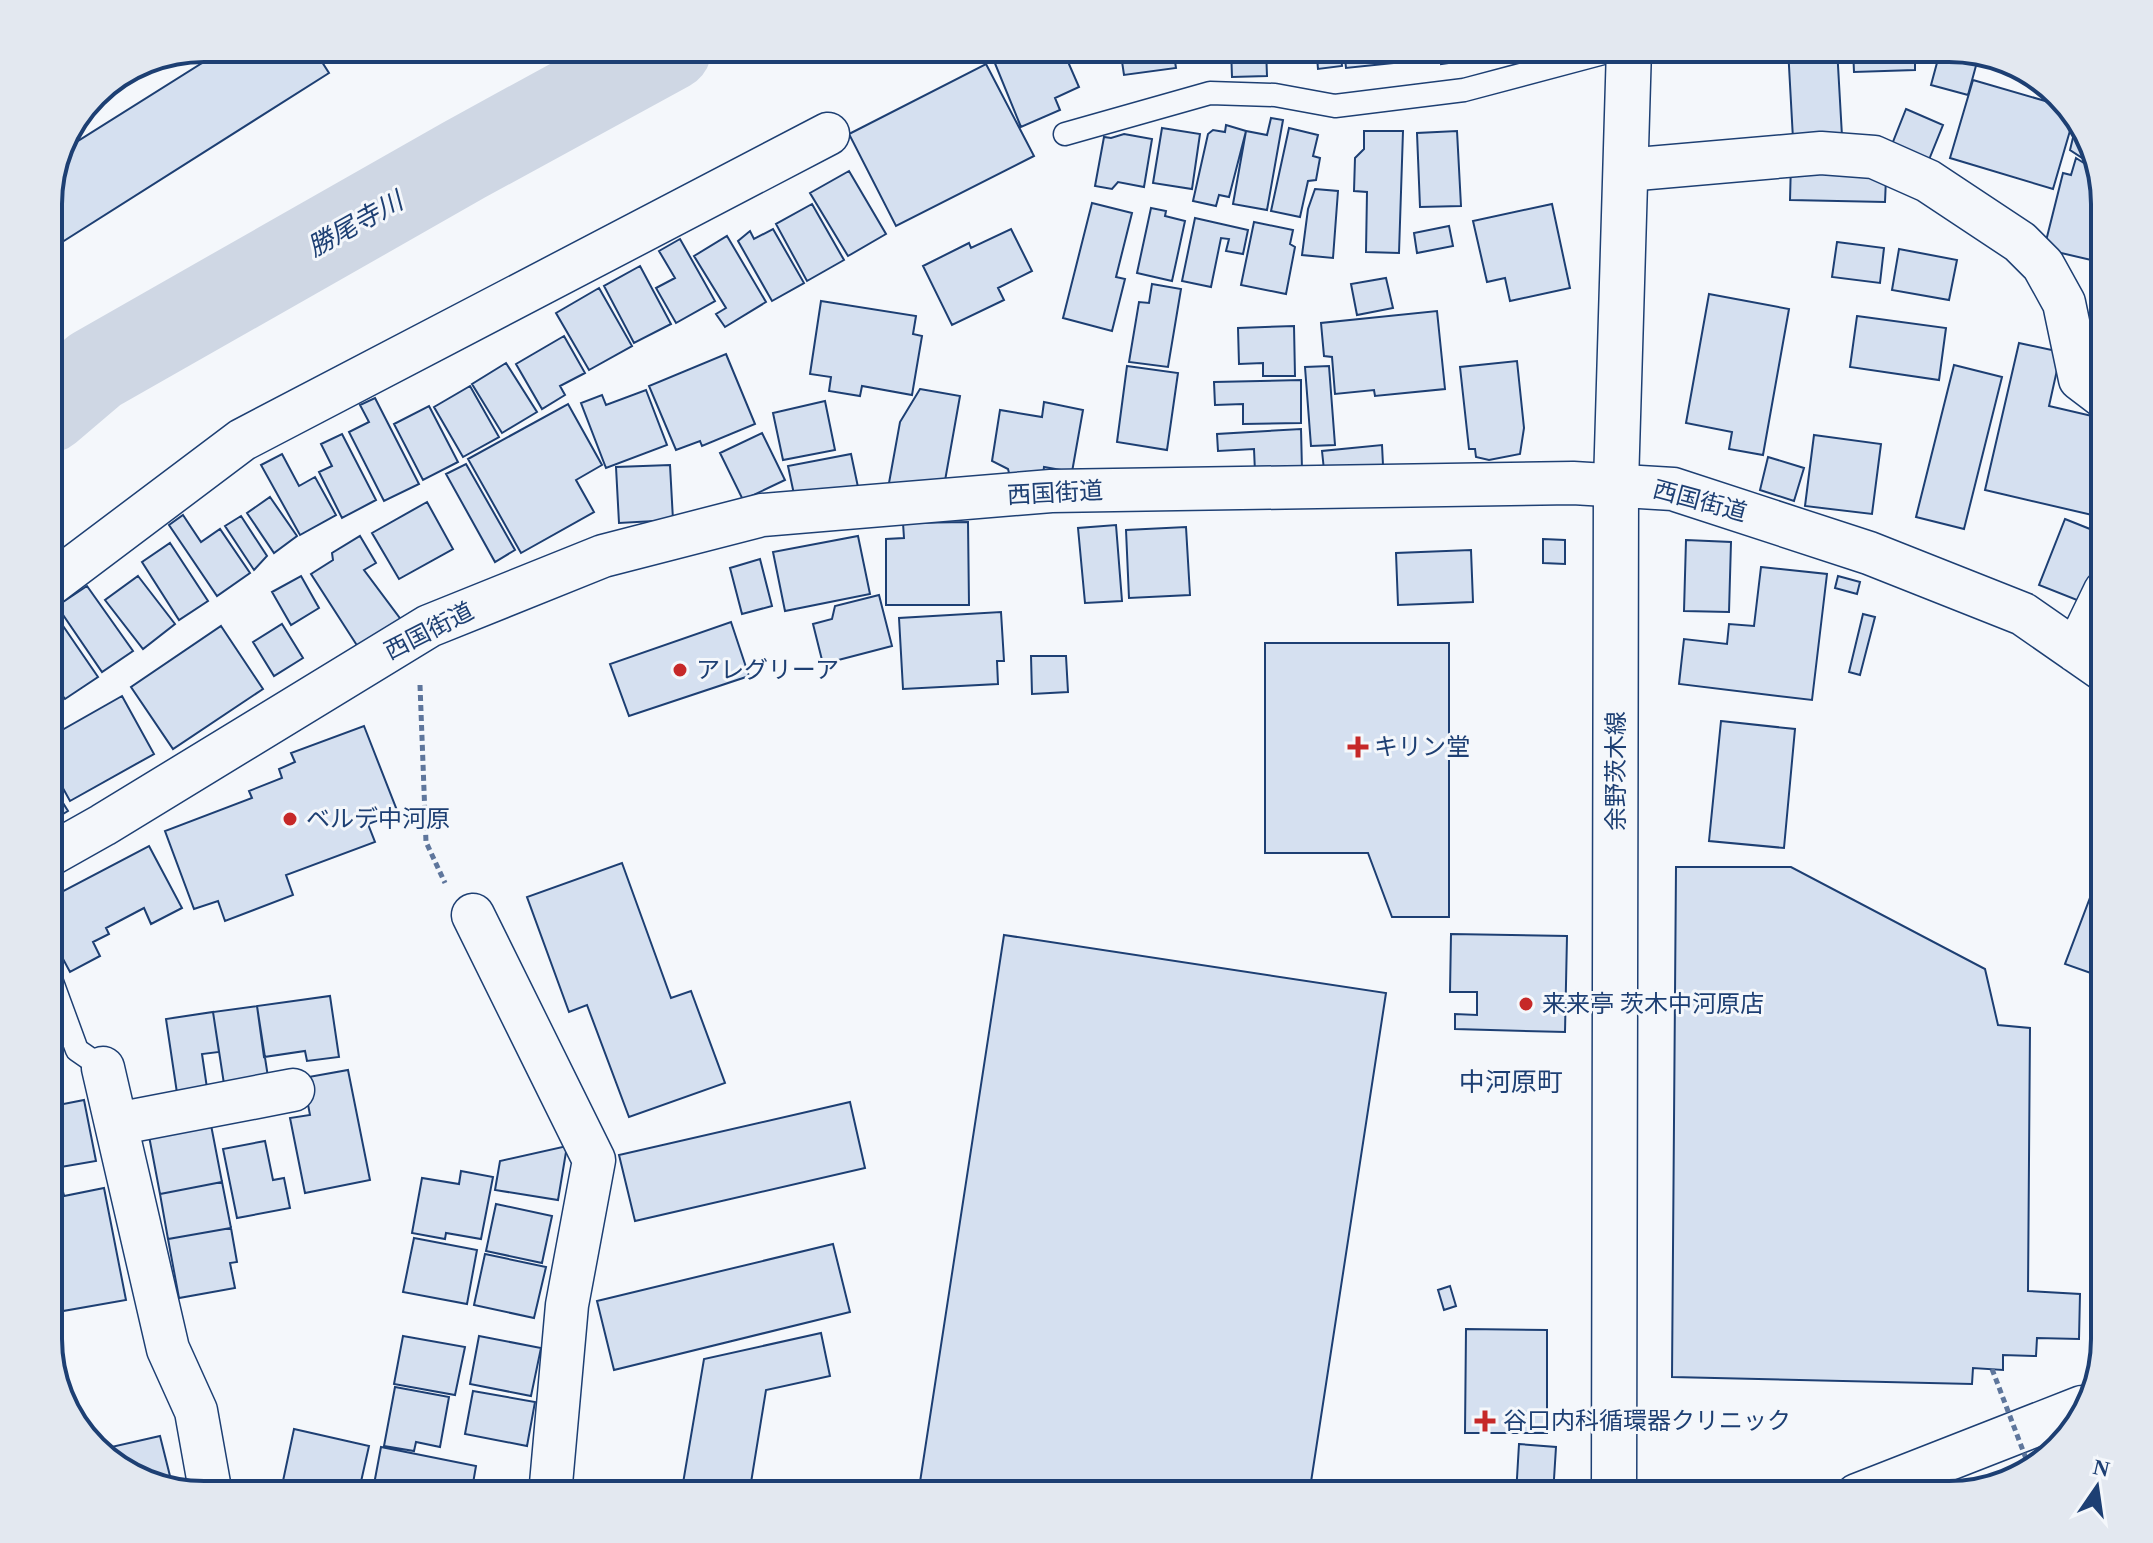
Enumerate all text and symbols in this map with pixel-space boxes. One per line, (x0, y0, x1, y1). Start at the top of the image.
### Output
water label: 勝尾寺川 (303, 185, 410, 262)
street label: 西国街道 (1650, 476, 1750, 526)
street label: 西国街道 (1006, 478, 1104, 508)
street label: 西国街道 (380, 598, 478, 664)
place label: アレグリーア (696, 657, 839, 683)
marker: アレグリーア (671, 661, 689, 679)
street label: 余野茨木線 (1603, 711, 1629, 831)
place label: キリン堂 (1374, 734, 1470, 760)
marker: キリン堂 (1349, 738, 1367, 756)
place label: ベルデ中河原 (306, 806, 450, 832)
marker: ベルデ中河原 (281, 810, 299, 828)
place label: 来来亭 茨木中河原店 (1542, 991, 1764, 1017)
marker: 来来亭 茨木中河原店 (1517, 995, 1535, 1013)
district label: 中河原町 (1459, 1068, 1563, 1097)
place label: 谷口内科循環器クリニック (1503, 1408, 1791, 1434)
marker: 谷口内科循環器クリニック (1474, 1410, 1496, 1432)
north arrow (2057, 1447, 2137, 1527)
text: N (2091, 1454, 2112, 1482)

